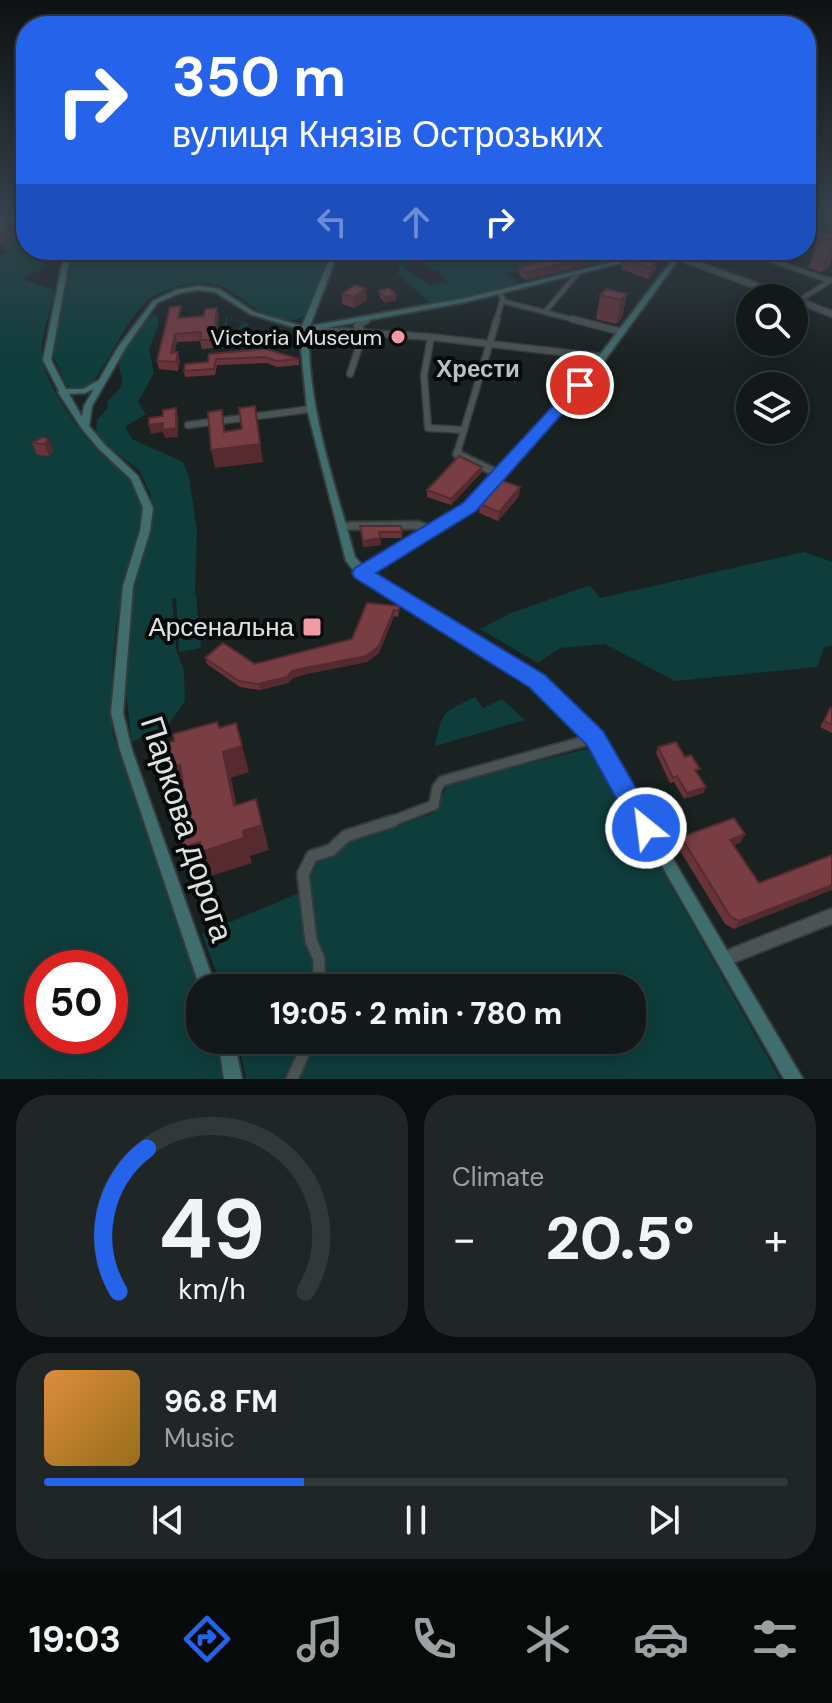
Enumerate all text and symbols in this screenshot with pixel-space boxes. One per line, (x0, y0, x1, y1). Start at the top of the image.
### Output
text: 350 m (172, 40, 346, 113)
icon: right (40, 48, 144, 152)
text: вулиця Князів Острозьких (172, 111, 603, 158)
icon: left (310, 200, 354, 244)
icon: ahead (394, 200, 438, 244)
icon: right (478, 200, 522, 244)
map controls (736, 284, 808, 444)
button: search (736, 284, 808, 356)
place label: Victoria Museum (210, 323, 382, 352)
marker: Victoria Museum (389, 328, 407, 346)
pin (546, 351, 614, 419)
district label: Хрести (436, 353, 520, 384)
icon: arrive (558, 363, 602, 407)
button: layers (736, 372, 808, 444)
place label: Арсенальна (148, 610, 295, 644)
marker: Арсенальна (301, 616, 323, 638)
street label: Паркова дорога (131, 711, 243, 947)
position arrow (604, 786, 688, 870)
speed limit sign: 50 (24, 950, 128, 1054)
text: 19:05 · 2 min · 780 m (270, 994, 562, 1033)
text: Climate (452, 1160, 544, 1194)
text: 49 (159, 1175, 265, 1284)
text: 20.5° (545, 1199, 695, 1278)
text: − (452, 1210, 476, 1268)
text: + (764, 1210, 788, 1268)
text: km/h (178, 1271, 246, 1308)
text: 96.8 FM (164, 1382, 278, 1421)
text: Music (164, 1421, 235, 1455)
icon: previous (146, 1498, 190, 1542)
icon: pause (394, 1498, 438, 1542)
icon: next (642, 1498, 686, 1542)
icon: directions (179, 1611, 235, 1667)
icon: music (292, 1611, 348, 1667)
icon: phone (406, 1611, 462, 1667)
icon: climate (520, 1611, 576, 1667)
icon: car (633, 1611, 689, 1667)
icon: filters (747, 1611, 803, 1667)
text: 19:03 (29, 1616, 121, 1663)

